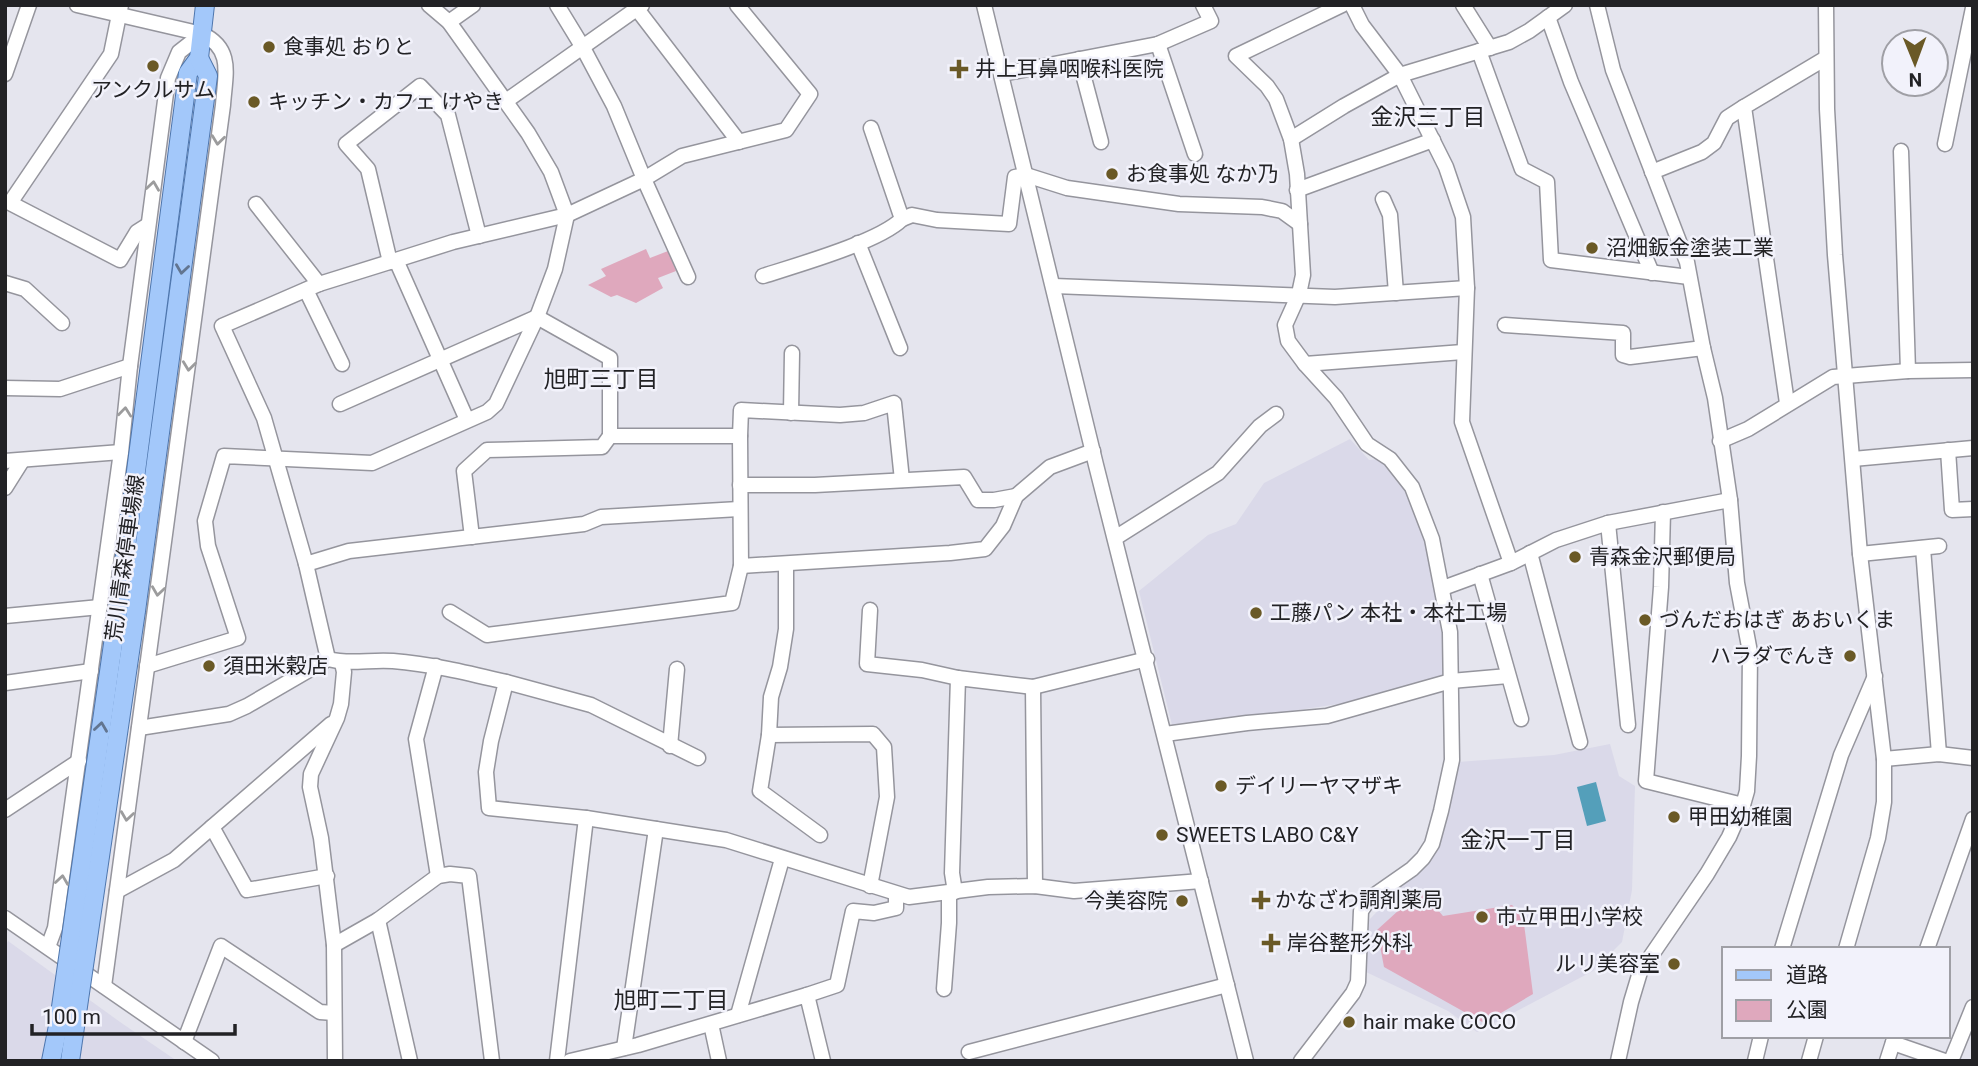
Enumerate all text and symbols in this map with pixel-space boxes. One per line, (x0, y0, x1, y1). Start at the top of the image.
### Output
north arrow (1880, 28, 1950, 98)
place label: 食事処 おりと (283, 35, 414, 59)
marker: 食事処 おりと (261, 39, 277, 55)
place label: 井上耳鼻咽喉科医院 (975, 57, 1164, 81)
marker: アンクルサム (145, 58, 161, 74)
marker: 井上耳鼻咽喉科医院 (949, 59, 969, 79)
text: N (1908, 68, 1922, 91)
place label: アンクルサム (91, 78, 215, 102)
place label: キッチン・カフェ けやき (268, 90, 504, 114)
marker: キッチン・カフェ けやき (246, 94, 262, 110)
district label: 金沢三丁目 (1371, 104, 1486, 131)
one-way arrow (211, 134, 226, 146)
place label: お食事処 なか乃 (1126, 162, 1278, 186)
marker: お食事処 なか乃 (1104, 166, 1120, 182)
one-way arrow (145, 181, 160, 192)
place label: 沼畑鈑金塗装工業 (1606, 236, 1774, 260)
marker: 沼畑鈑金塗装工業 (1584, 240, 1600, 256)
one-way arrow (175, 264, 190, 275)
one-way arrow (181, 360, 196, 371)
district label: 旭町三丁目 (544, 366, 659, 393)
one-way arrow (117, 406, 132, 417)
street label: 荒川青森停車場線 (101, 473, 149, 643)
place label: 青森金沢郵便局 (1589, 545, 1736, 569)
marker: 青森金沢郵便局 (1567, 549, 1583, 565)
one-way arrow (151, 585, 166, 597)
place label: 工藤パン 本社・本社工場 (1270, 601, 1507, 625)
marker: 工藤パン 本社・本社工場 (1248, 605, 1264, 621)
place label: づんだおはぎ あおいくま (1659, 608, 1895, 632)
marker: づんだおはぎ あおいくま (1637, 612, 1653, 628)
place label: ハラダでんき (1710, 644, 1836, 668)
marker: ハラダでんき (1842, 648, 1858, 664)
place label: 須田米穀店 (223, 654, 328, 678)
marker: 須田米穀店 (201, 658, 217, 674)
one-way arrow (94, 721, 109, 733)
place label: デイリーヤマザキ (1235, 774, 1403, 798)
marker: デイリーヤマザキ (1213, 778, 1229, 794)
place label: 甲田幼稚園 (1688, 805, 1793, 829)
marker: 甲田幼稚園 (1666, 809, 1682, 825)
one-way arrow (120, 811, 135, 822)
place label: SWEETS LABO C&Y (1176, 823, 1359, 847)
marker: SWEETS LABO C&Y (1154, 827, 1170, 843)
district label: 金沢一丁目 (1461, 827, 1576, 854)
one-way arrow (54, 874, 69, 886)
place label: かなざわ調剤薬局 (1275, 888, 1443, 912)
place label: 今美容院 (1084, 889, 1168, 913)
marker: かなざわ調剤薬局 (1253, 892, 1269, 908)
marker: 今美容院 (1174, 893, 1190, 909)
place label: 市立甲田小学校 (1496, 905, 1643, 929)
marker: 市立甲田小学校 (1474, 909, 1490, 925)
place label: 岸谷整形外科 (1287, 931, 1413, 955)
marker: 岸谷整形外科 (1261, 933, 1281, 953)
legend (1722, 947, 1950, 1038)
place label: ルリ美容室 (1555, 952, 1660, 976)
marker: ルリ美容室 (1666, 956, 1682, 972)
text: 道路 (1786, 963, 1828, 987)
district label: 旭町二丁目 (614, 987, 729, 1014)
scale bar (32, 992, 234, 1036)
text: 公園 (1786, 998, 1828, 1022)
text: 100 m (42, 1005, 101, 1029)
place label: hair make COCO (1363, 1010, 1516, 1034)
marker: hair make COCO (1341, 1014, 1357, 1030)

